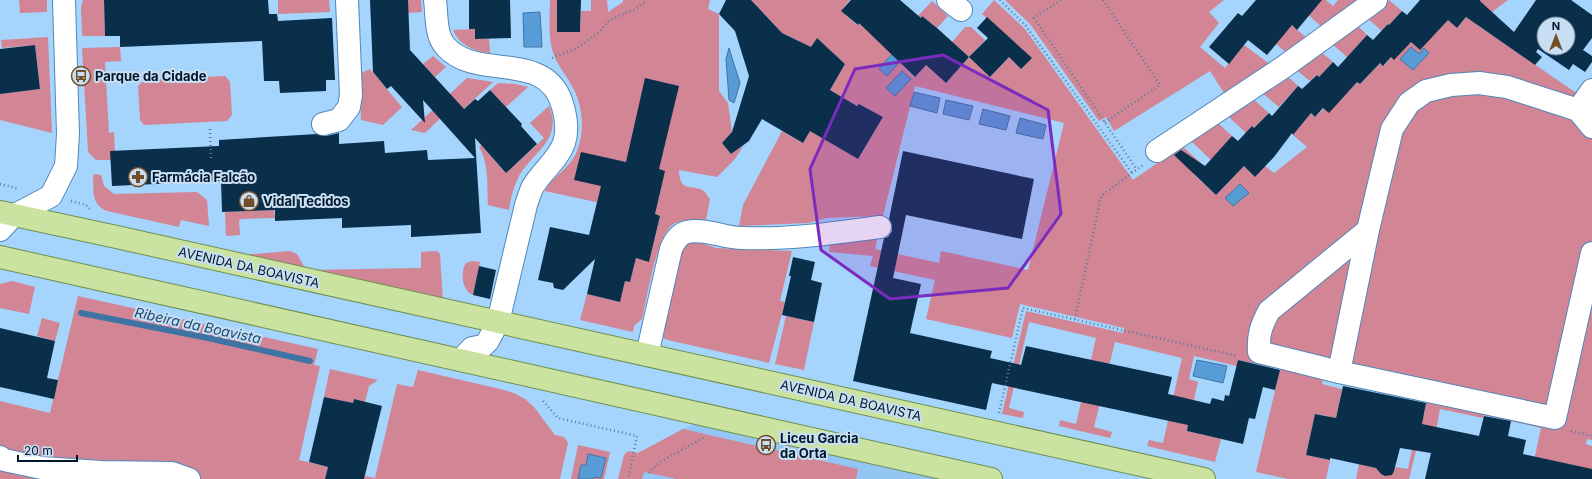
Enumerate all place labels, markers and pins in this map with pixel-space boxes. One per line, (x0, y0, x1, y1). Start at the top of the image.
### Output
bus stop icon: Parque da Cidade (70, 65, 92, 87)
place label: Parque da Cidade (95, 68, 207, 84)
pharmacy icon: Farmácia Falcão (127, 166, 149, 188)
place label: Farmácia Falcão (152, 169, 255, 185)
shop icon: Vidal Tecidos (238, 190, 260, 212)
place label: Vidal Tecidos (263, 193, 349, 209)
place label: Liceu Garcia da Orta (780, 430, 858, 461)
bus stop icon: Liceu Garcia da Orta (755, 434, 777, 456)

